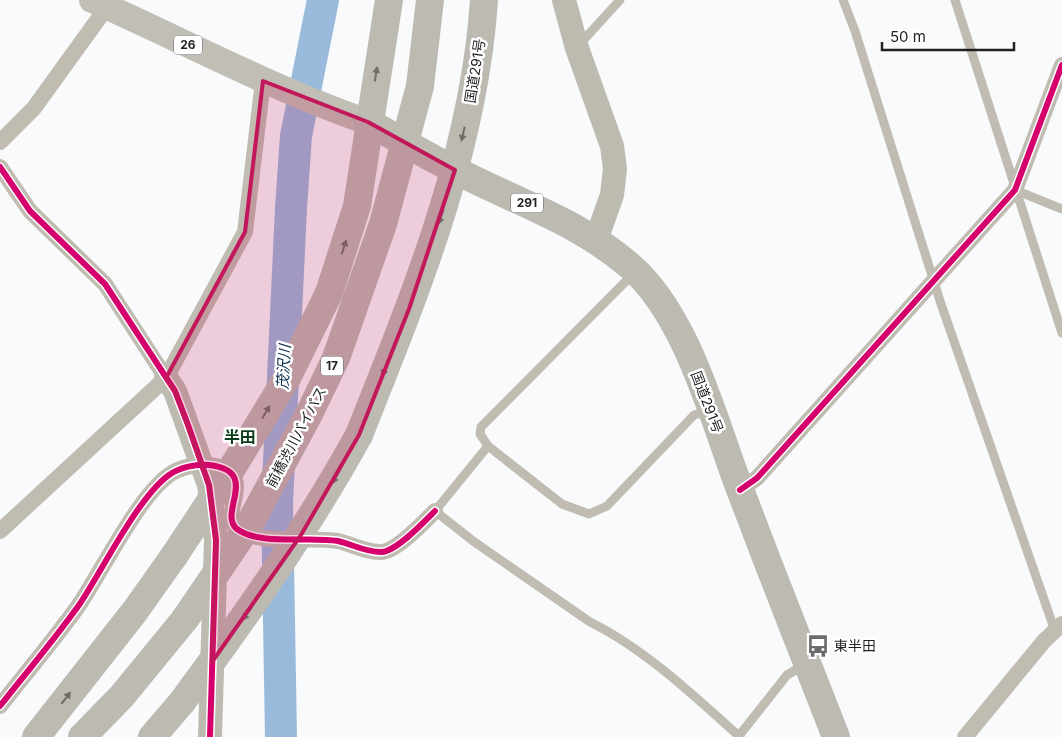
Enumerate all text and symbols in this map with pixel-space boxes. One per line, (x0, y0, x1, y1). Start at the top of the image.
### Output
scale bar (882, 20, 1014, 52)
text: 50 m (890, 27, 926, 46)
road number: 26 (174, 36, 202, 54)
street label: 国道291号 (461, 38, 488, 104)
one-way arrow (373, 66, 381, 82)
one-way arrow (459, 127, 467, 142)
road number: 291 (511, 194, 543, 212)
one-way arrow (437, 210, 445, 225)
one-way arrow (341, 239, 348, 254)
water label: 茂沢川 (273, 342, 294, 390)
road number: 17 (321, 356, 343, 376)
one-way arrow (381, 362, 388, 377)
street label: 国道291号 (688, 368, 727, 435)
street label: 前橋渋川バイパス (262, 383, 329, 490)
one-way arrow (262, 405, 271, 419)
district label: 半田 (224, 427, 256, 447)
one-way arrow (331, 471, 340, 484)
one-way arrow (242, 607, 252, 621)
bus stop icon: 東半田 (805, 633, 831, 659)
place label: 東半田 (834, 637, 876, 654)
one-way arrow (60, 692, 71, 705)

